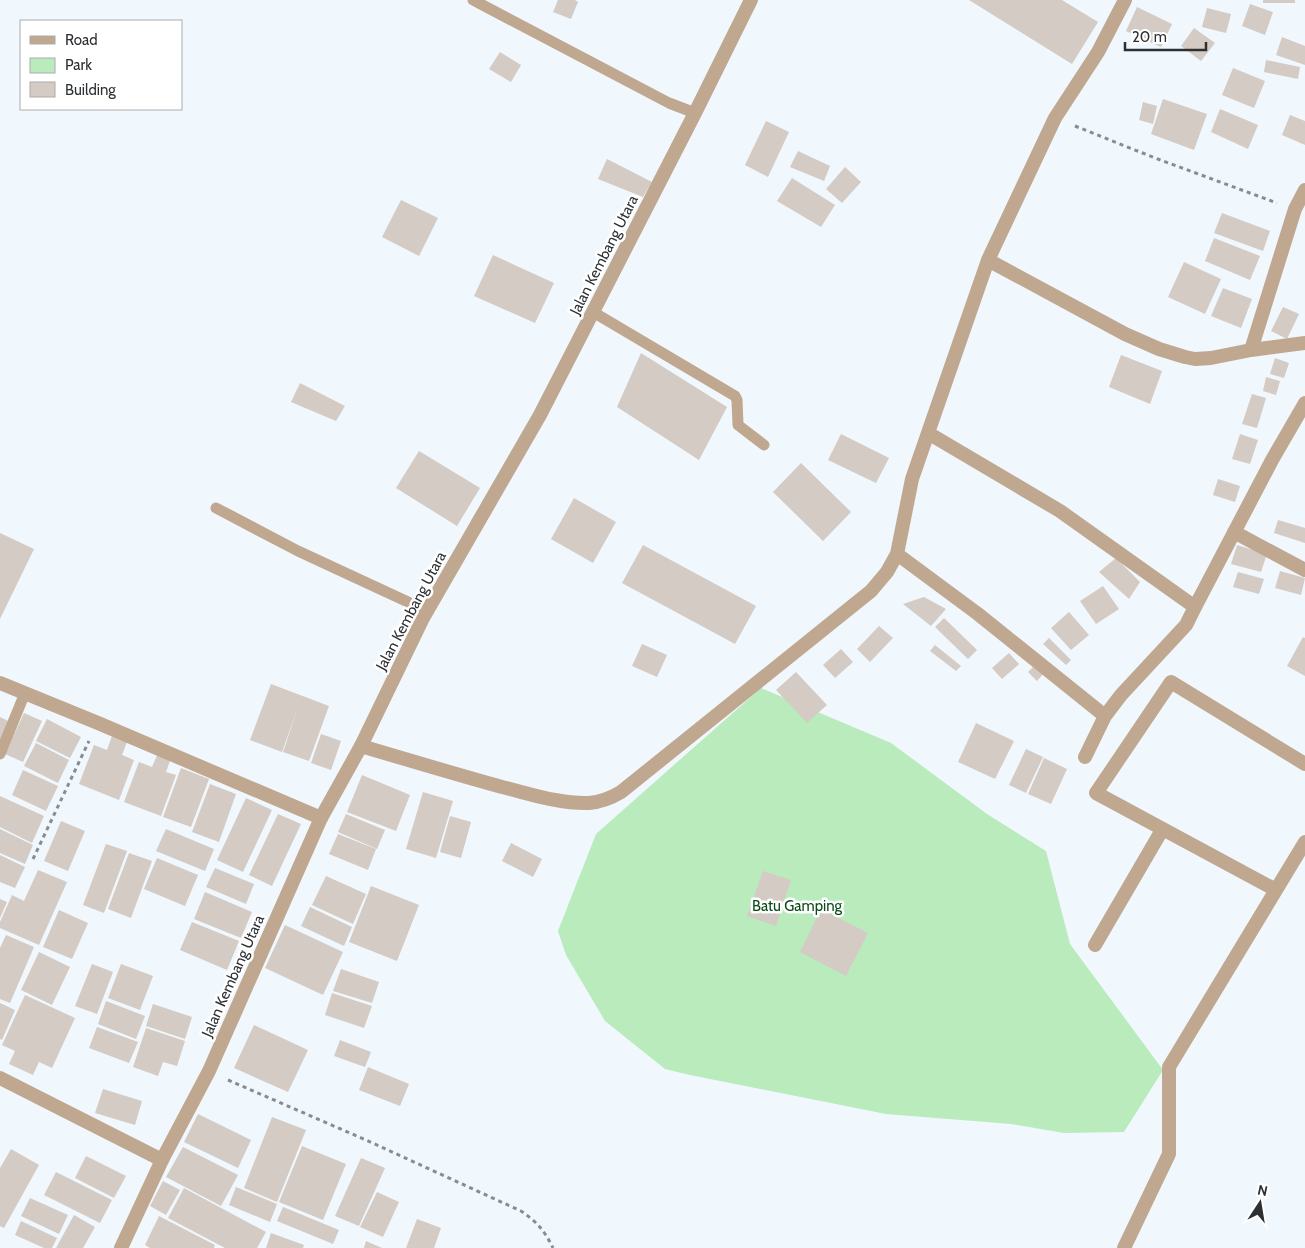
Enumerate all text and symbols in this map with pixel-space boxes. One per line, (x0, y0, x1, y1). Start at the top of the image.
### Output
legend (20, 20, 182, 110)
scale bar (1125, 20, 1206, 52)
text: 20 m (1132, 28, 1167, 46)
text: Road (65, 31, 98, 49)
text: Park (65, 56, 92, 74)
text: Building (65, 81, 116, 99)
street label: Jalan Kembang Utara (566, 191, 642, 319)
street label: Jalan Kembang Utara (372, 548, 450, 674)
park label: Batu Gamping (752, 897, 843, 915)
street label: Jalan Kembang Utara (198, 911, 268, 1041)
north arrow (1235, 1178, 1285, 1228)
text: N (1256, 1180, 1269, 1200)

